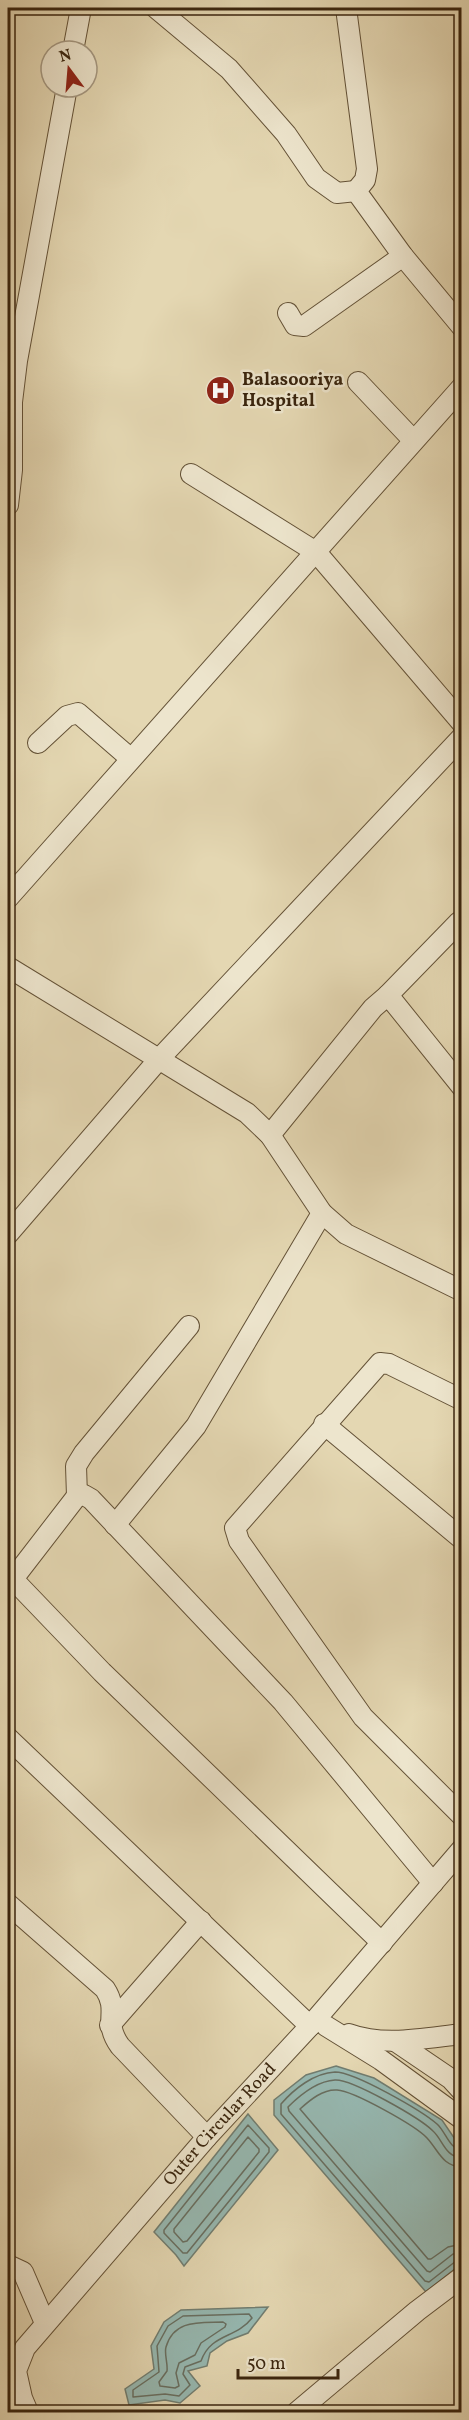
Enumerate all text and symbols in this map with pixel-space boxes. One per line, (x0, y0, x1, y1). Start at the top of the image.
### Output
north arrow (39, 39, 99, 99)
text: N (57, 44, 74, 69)
place label: Balasooriya Hospital (242, 368, 343, 414)
hospital icon: Balasooriya Hospital (205, 374, 237, 406)
street label: Outer Circular Road (157, 2057, 282, 2192)
scale bar (238, 2342, 338, 2380)
text: 50 m (247, 2352, 286, 2377)

